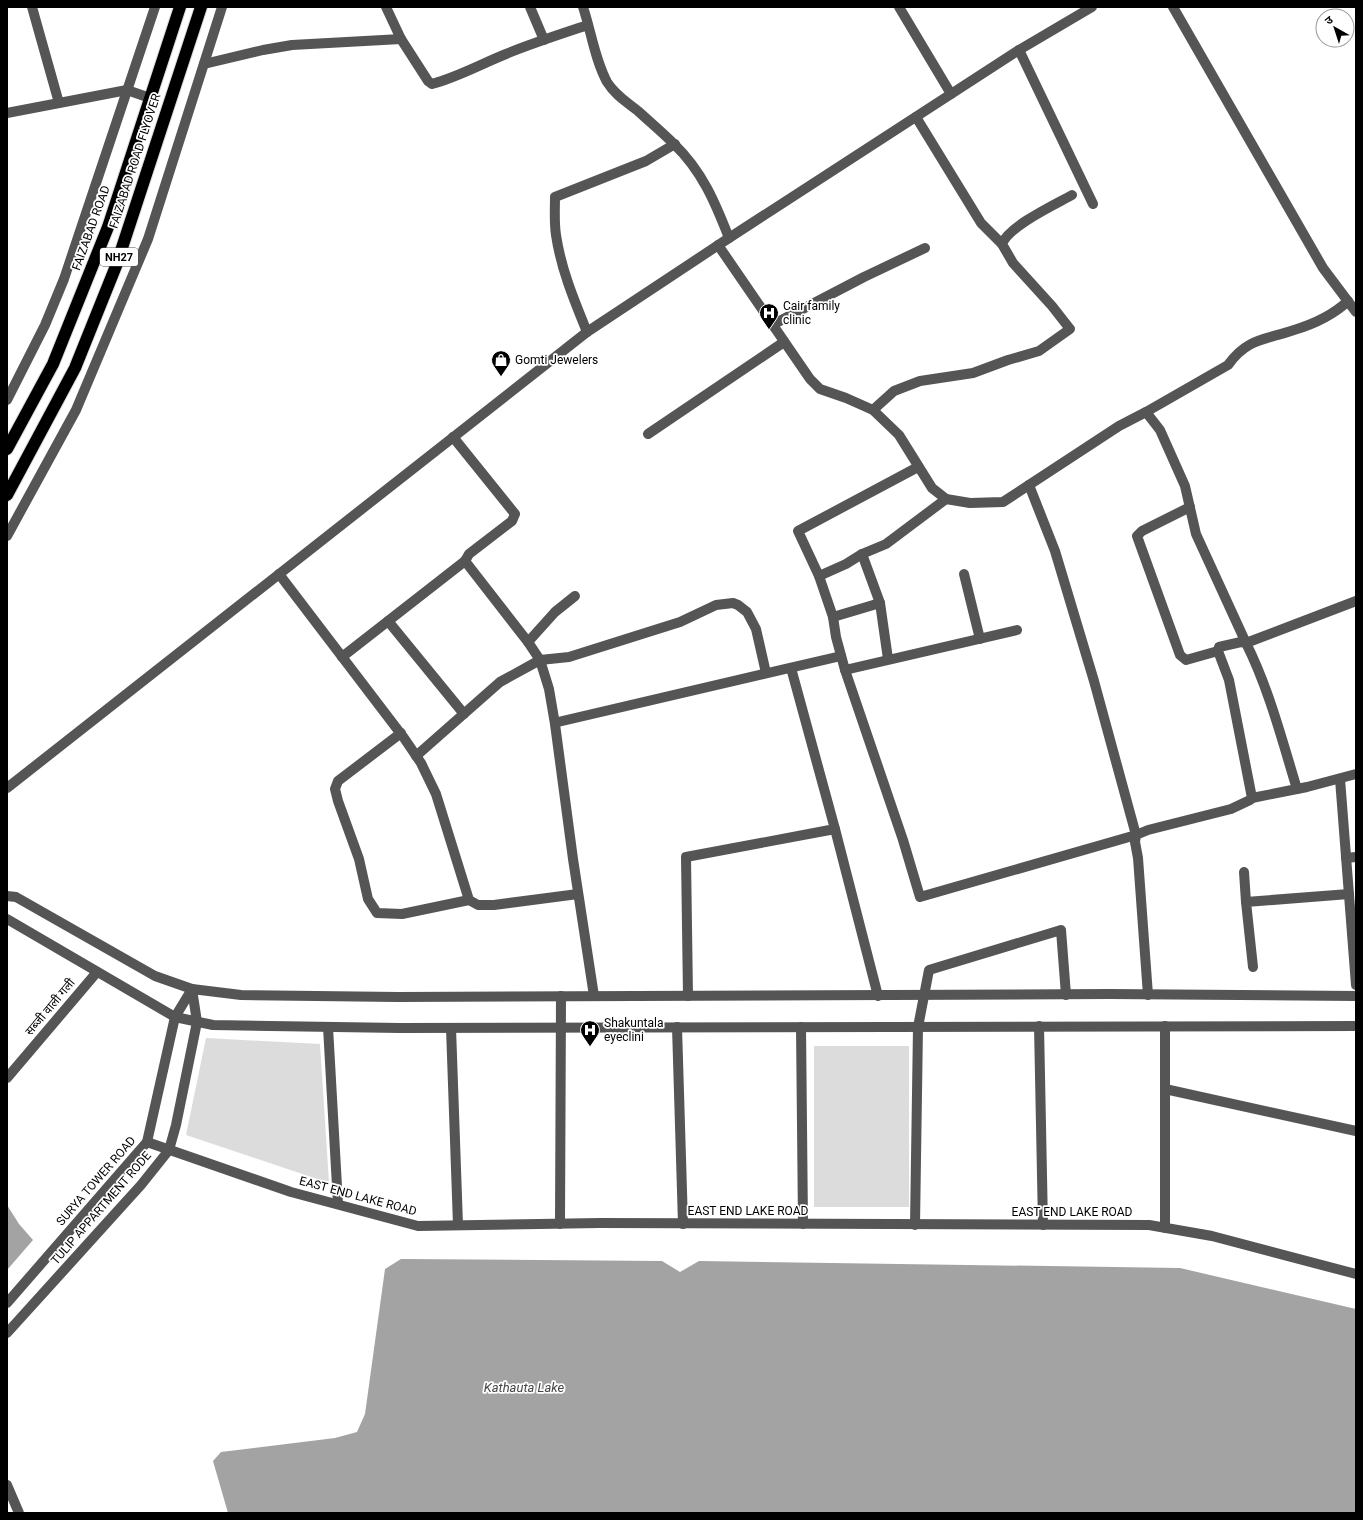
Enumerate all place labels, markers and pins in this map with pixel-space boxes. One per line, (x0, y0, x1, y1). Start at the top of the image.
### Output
place label: Cair family clinic (783, 299, 840, 327)
hospital icon: Cair family clinic (758, 302, 780, 330)
shop icon: Gomti Jewelers (490, 349, 512, 377)
place label: Gomti Jewelers (515, 353, 598, 367)
place label: Shakuntala eyeclini (604, 1016, 663, 1044)
hospital icon: Shakuntala eyeclini (579, 1019, 601, 1047)

